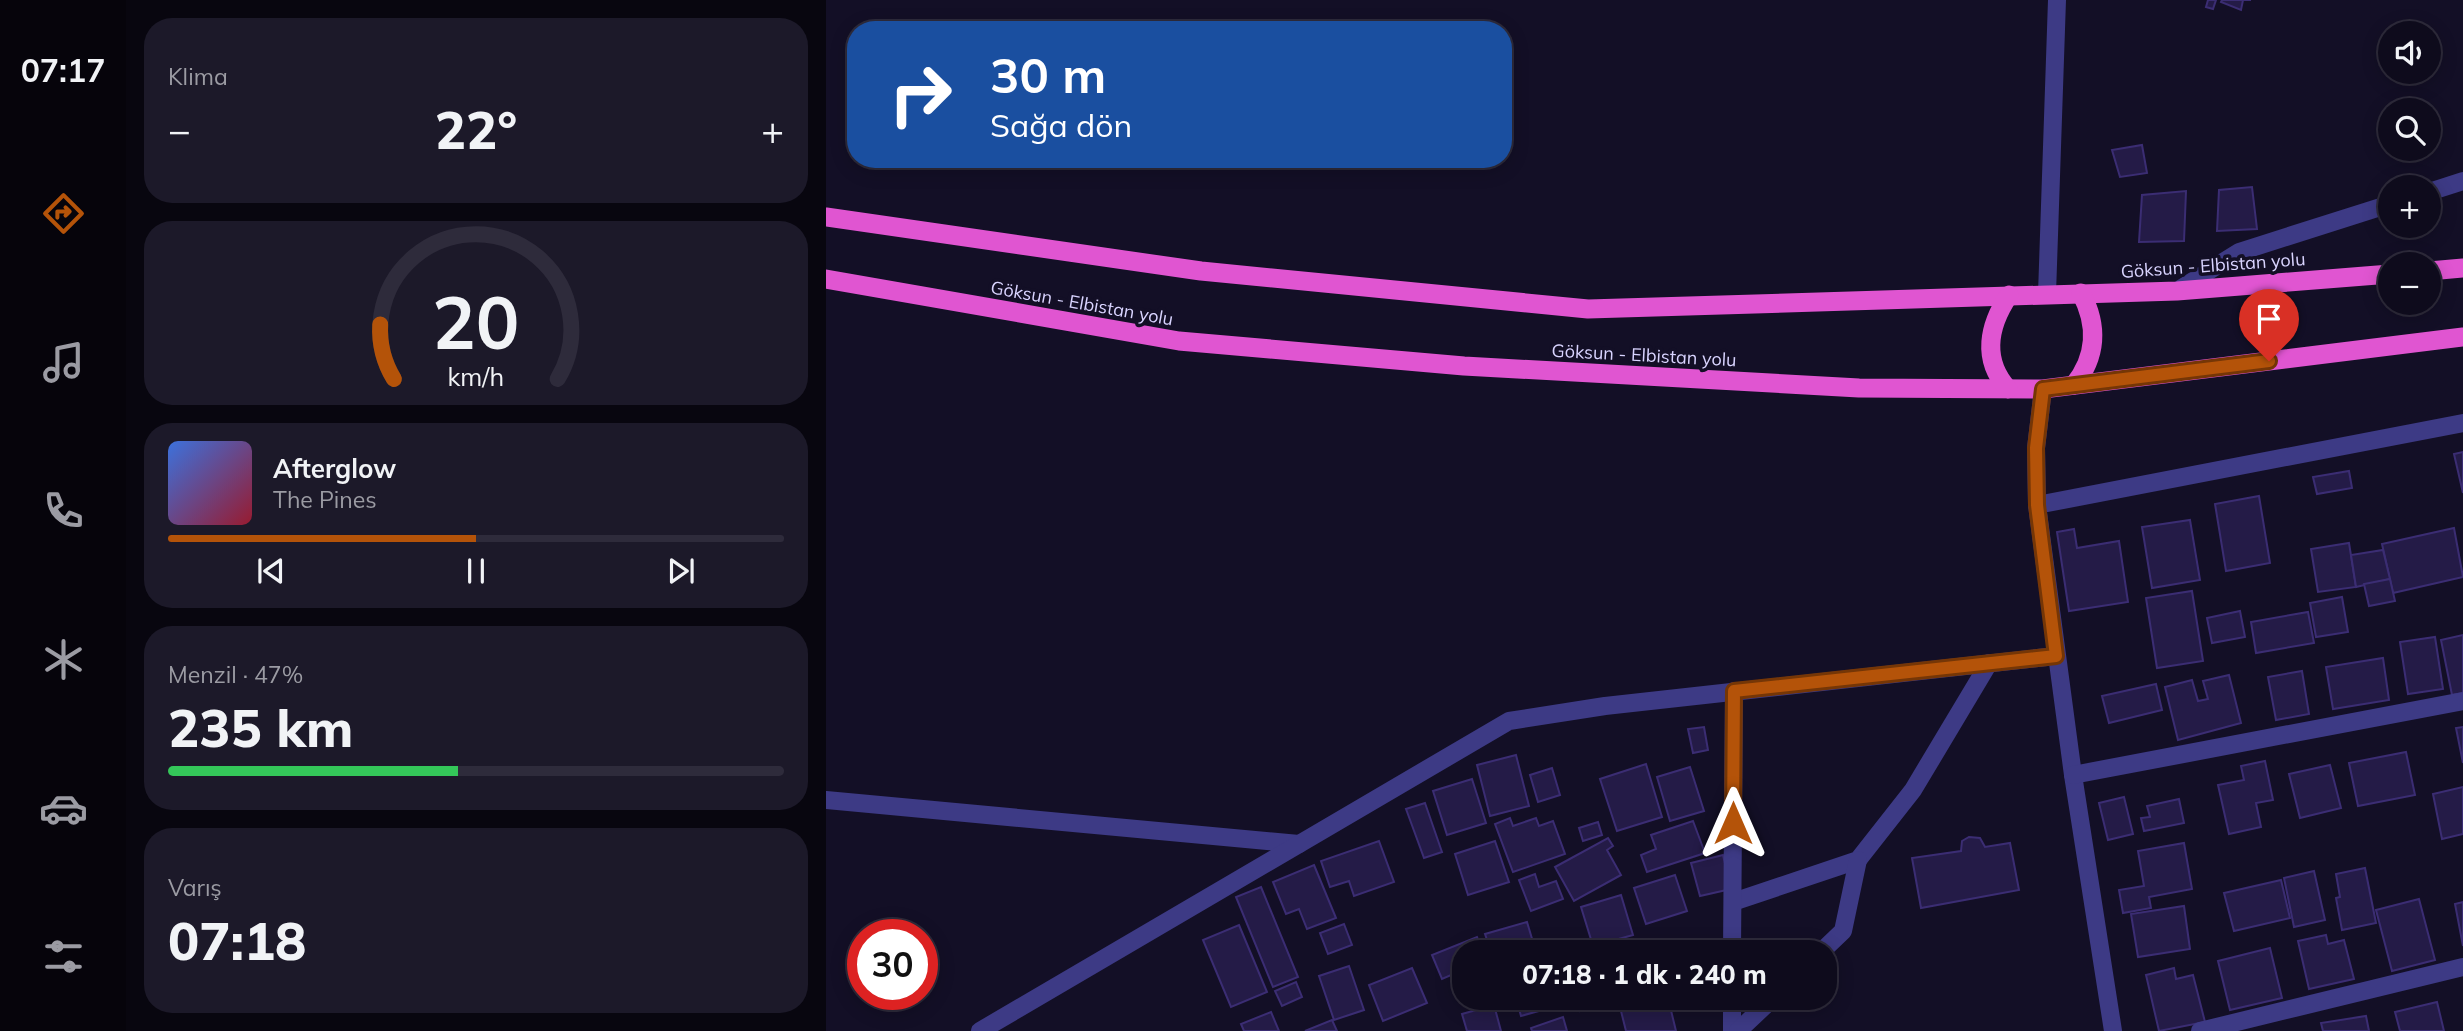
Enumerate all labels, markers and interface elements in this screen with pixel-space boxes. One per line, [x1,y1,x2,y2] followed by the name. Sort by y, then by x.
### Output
[2378,21,2441,315] map controls
[2378,21,2441,84] button: sound
[990,44,1106,105] text: 30 m
[875,49,966,140] icon: right
[21,50,105,90] text: 07:17
[168,62,228,91] text: Klima
[435,97,517,162] text: 22°
[2378,98,2441,161] button: search
[990,105,1132,145] text: Sağa dön
[168,106,191,154] text: −
[761,106,784,154] text: +
[2378,175,2441,238] button: +
[39,189,88,238] icon: directions
[2120,247,2306,283] street label: Göksun - Elbistan yolu
[2378,252,2441,315] button: −
[432,276,520,367] text: 20
[989,276,1175,330] street label: Göksun - Elbistan yolu
[2239,289,2299,361] pin
[2250,300,2288,338] icon: arrive
[39,338,88,387] icon: music
[1551,339,1737,371] street label: Göksun - Elbistan yolu
[448,361,504,392] text: km/h
[273,452,396,485] text: Afterglow
[273,485,377,514] text: The Pines
[39,486,88,535] icon: phone
[252,552,290,590] icon: previous
[457,552,495,590] icon: pause
[662,552,700,590] icon: next
[39,635,88,684] icon: climate
[168,660,303,689] text: Menzil · 47%
[168,695,353,760] text: 235 km
[39,784,88,833] icon: car
[1696,786,1770,860] position arrow
[168,873,222,902] text: Varış
[168,908,306,973] text: 07:18
[847,919,938,1010] speed limit sign: 30
[39,932,88,981] icon: filters
[1522,958,1767,991] text: 07:18 · 1 dk · 240 m

